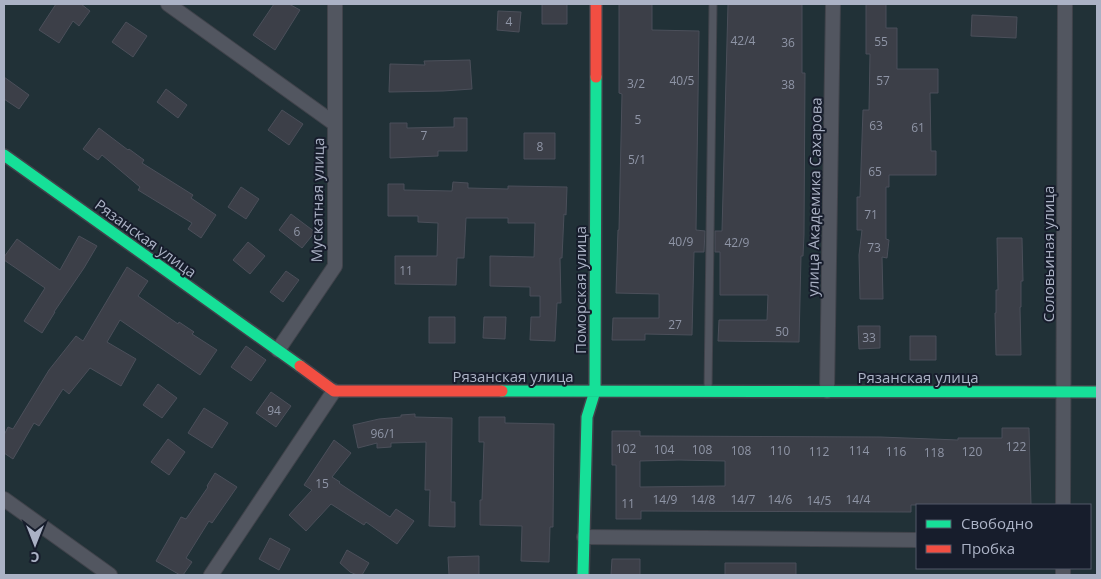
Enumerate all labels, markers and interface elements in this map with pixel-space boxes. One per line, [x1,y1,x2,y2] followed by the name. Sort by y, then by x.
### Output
[506,13,513,30] house number: 4
[731,32,756,49] house number: 42/4
[874,33,888,50] house number: 55
[781,34,795,51] house number: 36
[670,72,695,89] house number: 40/5
[876,72,890,89] house number: 57
[627,75,645,92] house number: 3/2
[781,76,795,93] house number: 38
[802,97,826,297] street label: улица Академика Сахарова
[635,111,642,128] house number: 5
[869,117,883,134] house number: 63
[911,119,925,136] house number: 61
[421,127,428,144] house number: 7
[306,137,328,263] street label: Мускатная улица
[537,138,544,155] house number: 8
[628,151,646,168] house number: 5/1
[868,163,882,180] house number: 65
[1038,186,1058,322] street label: Соловьиная улица
[91,194,201,282] street label: Рязанская улица
[864,206,878,223] house number: 71
[294,223,301,240] house number: 6
[570,226,590,354] street label: Поморская улица
[669,233,694,250] house number: 40/9
[725,234,750,251] house number: 42/9
[867,239,881,256] house number: 73
[399,262,413,279] house number: 11
[668,316,682,333] house number: 27
[775,323,789,340] house number: 50
[862,329,876,346] house number: 33
[452,366,574,386] street label: Рязанская улица
[857,367,979,387] street label: Рязанская улица
[267,402,281,419] house number: 94
[371,425,395,442] house number: 96/1
[1006,438,1026,455] house number: 122
[616,440,636,457] house number: 102
[654,441,674,458] house number: 104
[692,441,712,458] house number: 108
[731,442,751,459] house number: 108
[770,442,790,459] house number: 110
[849,442,869,459] house number: 114
[809,443,829,460] house number: 112
[886,443,906,460] house number: 116
[962,443,982,460] house number: 120
[924,444,944,461] house number: 118
[315,475,329,492] house number: 15
[653,491,678,508] house number: 14/9
[691,491,716,508] house number: 14/8
[731,491,756,508] house number: 14/7
[768,491,793,508] house number: 14/6
[846,491,871,508] house number: 14/4
[807,492,832,509] house number: 14/5
[621,495,635,512] house number: 11
[916,504,1091,569] legend
[961,513,1033,533] text: Свободно
[10,519,60,569] north arrow
[961,538,1015,558] text: Пробка
[30,548,39,567] text: С

